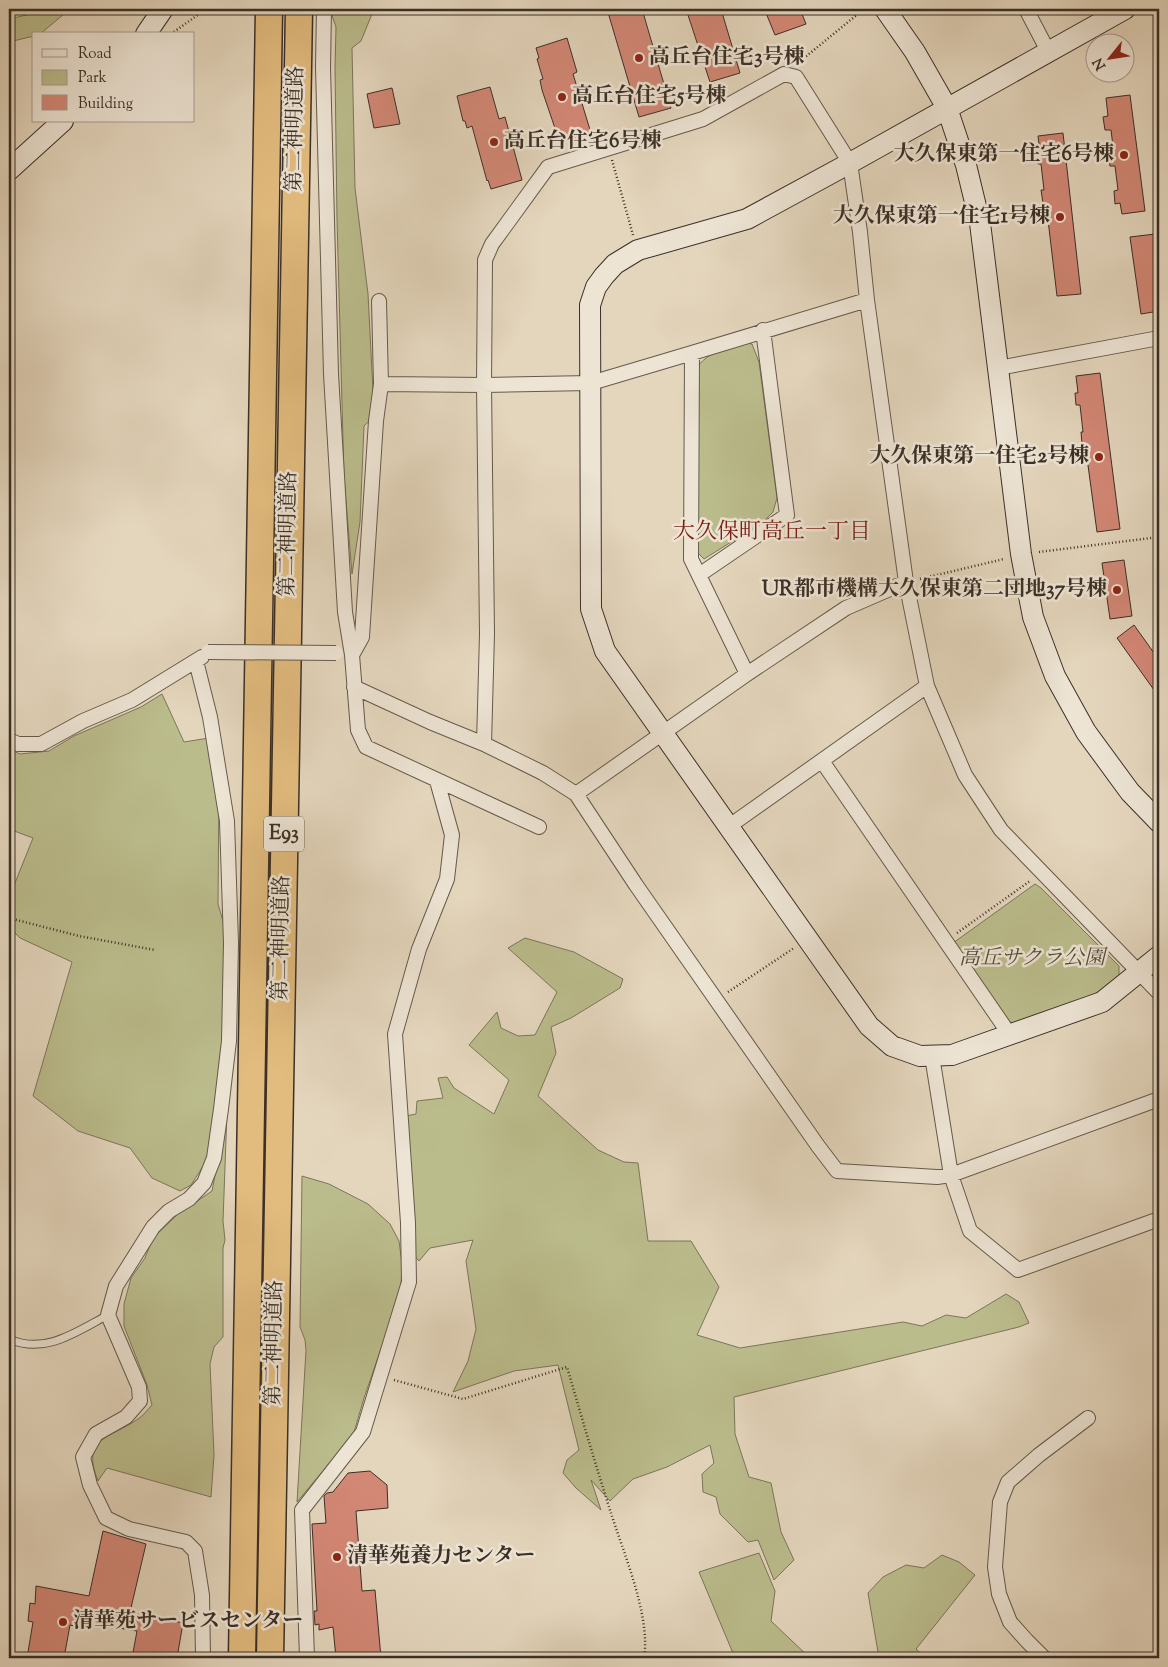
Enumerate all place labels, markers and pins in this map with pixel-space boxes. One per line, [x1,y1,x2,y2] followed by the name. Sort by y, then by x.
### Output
[649,43,804,73] place label: 高丘台住宅3号棟
[633,52,645,64] marker: 高丘台住宅3号棟
[572,82,726,112] place label: 高丘台住宅5号棟
[556,91,568,103] marker: 高丘台住宅5号棟
[504,127,661,157] place label: 高丘台住宅6号棟
[488,136,500,148] marker: 高丘台住宅6号棟
[894,140,1114,170] place label: 大久保東第一住宅6号棟
[1118,149,1130,161] marker: 大久保東第一住宅6号棟
[833,202,1050,232] place label: 大久保東第一住宅1号棟
[1054,211,1066,223] marker: 大久保東第一住宅1号棟
[869,442,1089,472] place label: 大久保東第一住宅2号棟
[1093,451,1105,463] marker: 大久保東第一住宅2号棟
[762,575,1107,605] place label: UR都市機構大久保東第二団地37号棟
[1111,584,1123,596] marker: UR都市機構大久保東第二団地37号棟
[347,1542,535,1572] place label: 清華苑養力センター
[331,1551,343,1563] marker: 清華苑養力センター
[73,1607,303,1637] place label: 清華苑サービスセンター
[57,1616,69,1628] marker: 清華苑サービスセンター

